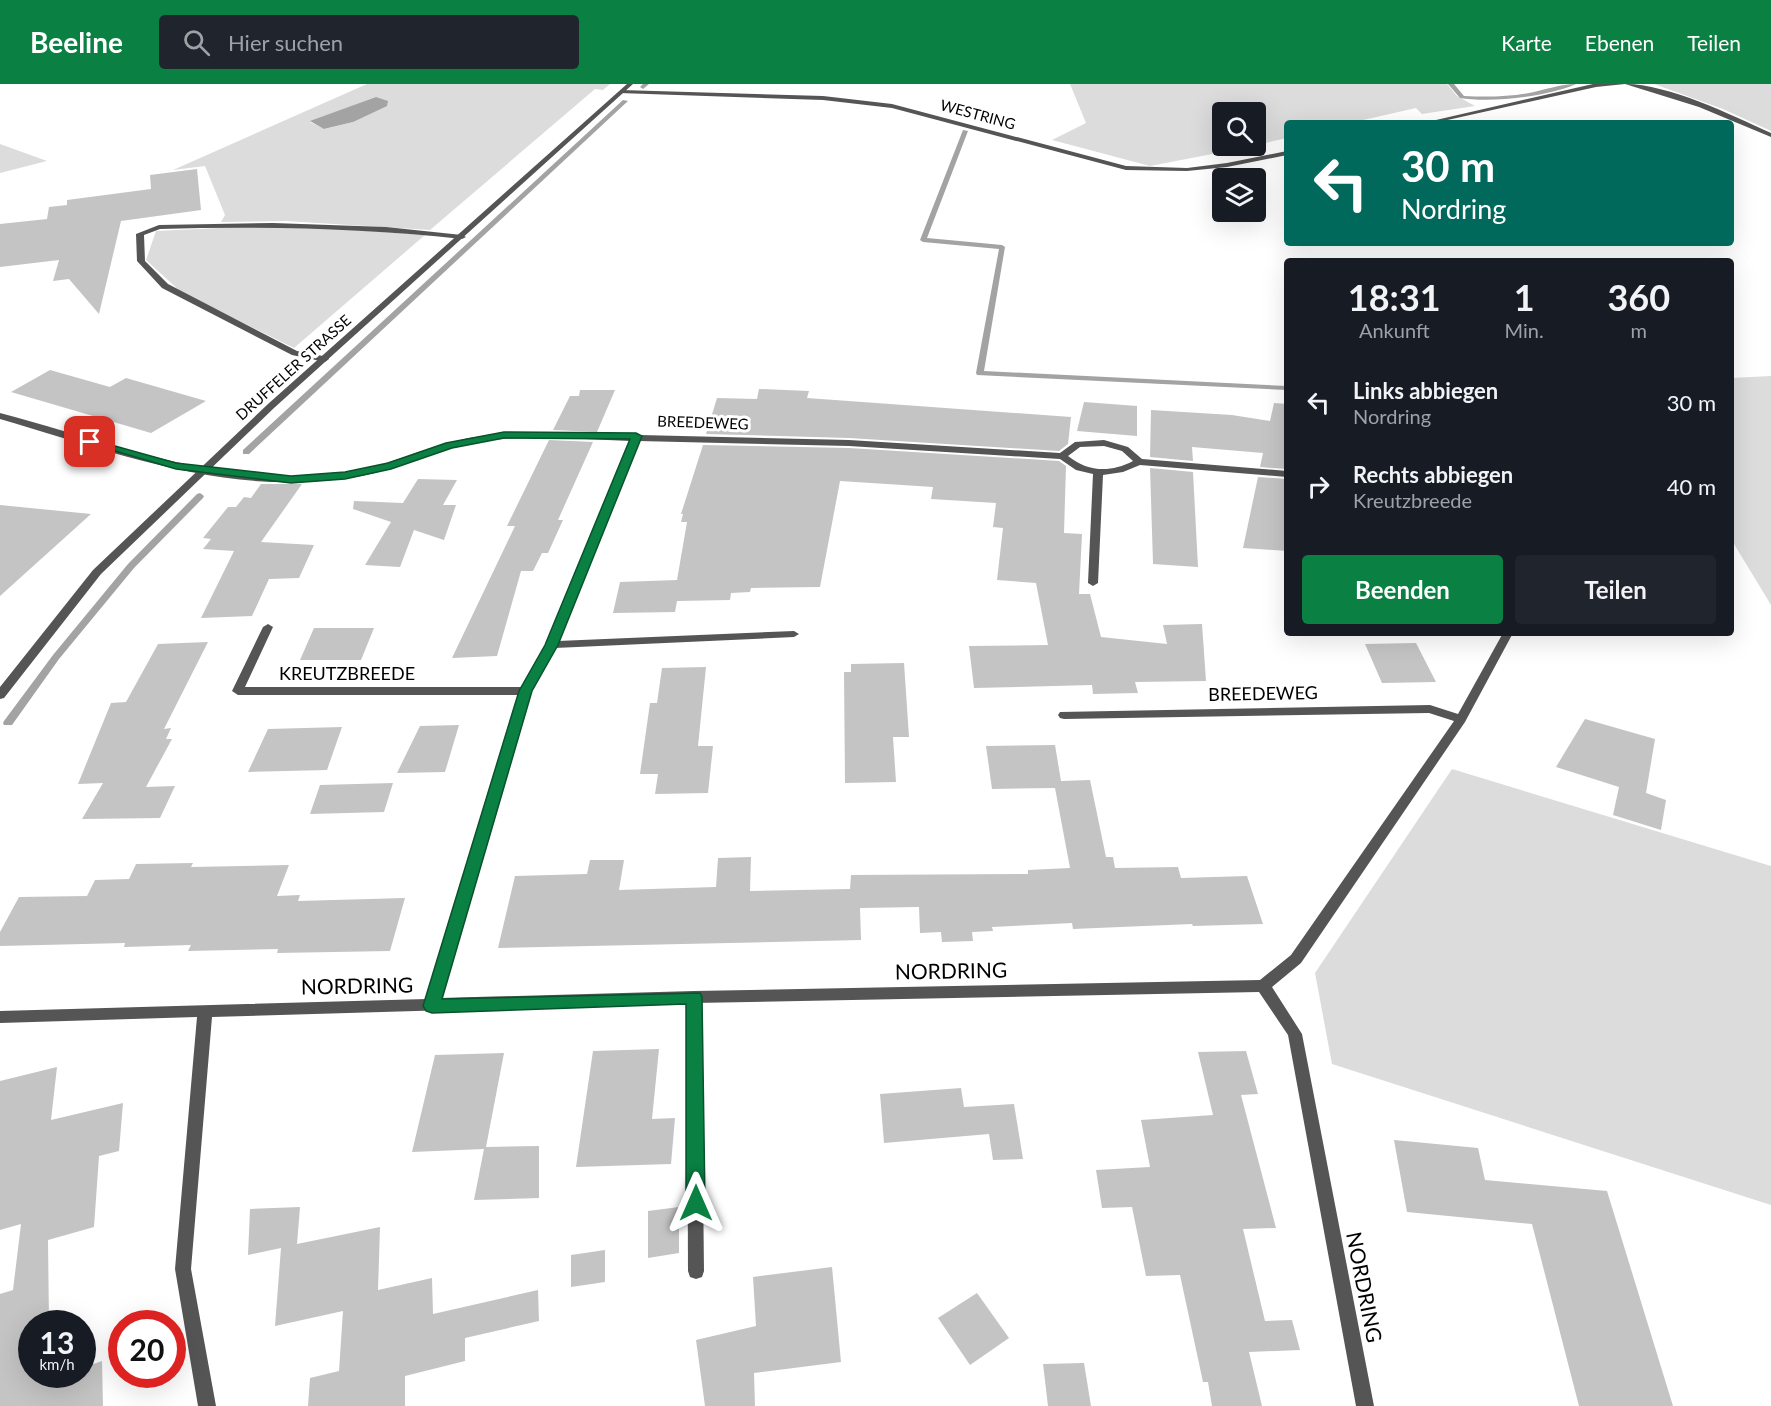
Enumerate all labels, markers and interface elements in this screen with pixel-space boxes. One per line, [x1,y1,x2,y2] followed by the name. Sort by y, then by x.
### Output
[159,15,579,69] search box
[30,25,123,59] text: Beeline
[180,26,213,59] icon: search
[228,29,343,56] text: Hier suchen
[1501,30,1552,55] text: Karte
[1585,30,1654,55] text: Ebenen
[1687,30,1741,55] text: Teilen
[938,95,1018,133] street label: WESTRING
[1212,102,1266,222] map controls
[1212,102,1266,156] button: search
[1401,141,1495,191] text: 30 m
[1302,144,1380,222] icon: left
[1212,168,1266,222] button: layers
[1401,192,1506,225] text: Nordring
[1348,275,1441,319] text: 18:31
[1514,275,1535,319] text: 1
[1607,275,1670,319] text: 360
[232,311,354,423] street label: DRUFFELER STRASSE
[1359,318,1430,342] text: Ankunft
[1505,318,1544,342] text: Min.
[1631,318,1647,342] text: m
[1353,377,1498,404] text: Links abbiegen
[1302,386,1335,419] icon: left
[1667,389,1716,416] text: 30 m
[1353,404,1431,428] text: Nordring
[657,411,749,433] street label: BREEDEWEG
[64,416,115,467] pin
[73,425,106,458] icon: arrive
[1353,461,1513,488] text: Rechts abbiegen
[1302,470,1335,503] icon: right
[1667,473,1716,500] text: 40 m
[1353,488,1472,512] text: Kreutzbreede
[1302,555,1503,624] button: Beenden
[1515,555,1716,624] button: Teilen
[279,662,415,684] street label: KREUTZBREEDE
[1208,681,1318,705] street label: BREEDEWEG
[895,957,1007,983] street label: NORDRING
[301,972,413,998] street label: NORDRING
[664,1171,728,1235] position arrow
[1342,1229,1388,1345] street label: NORDRING
[108,1310,186,1388] speed limit sign: 20
[40,1324,74,1360] text: 13
[39,1355,75,1373] text: km/h

